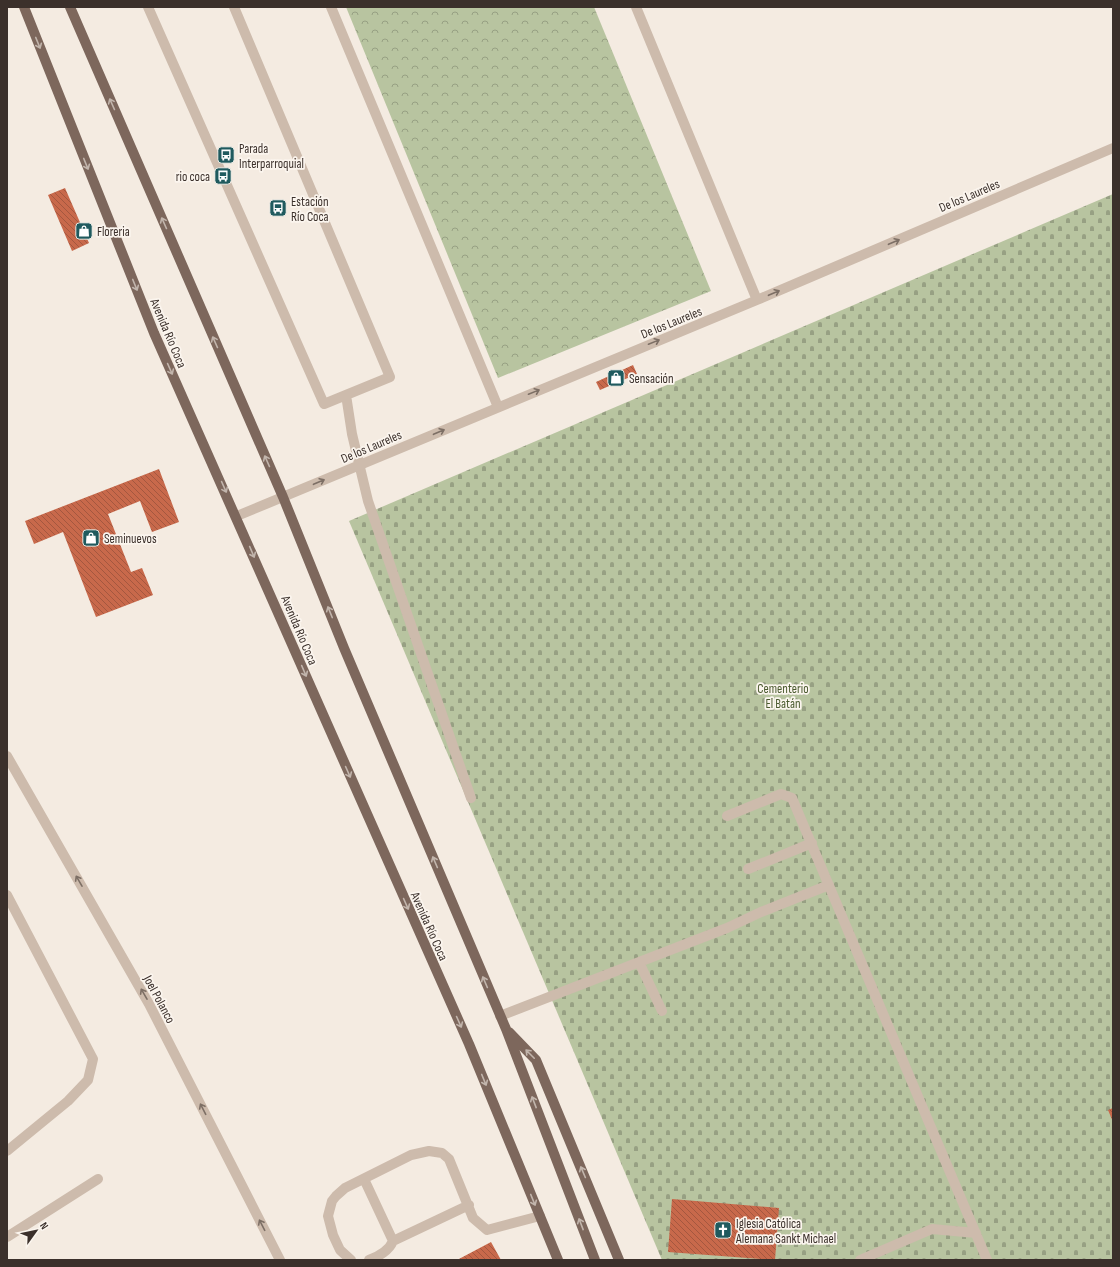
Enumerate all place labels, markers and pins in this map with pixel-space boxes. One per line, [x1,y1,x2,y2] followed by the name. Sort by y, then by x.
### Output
[239,141,304,172] place label: Parada Interparroquial
[216,145,236,165] bus stop icon: Parada Interparroquial
[213,166,233,186] bus stop icon: rio coca
[176,169,210,185] place label: rio coca
[291,194,329,225] place label: Estación Río Coca
[268,198,288,218] bus stop icon: Estación Río Coca
[74,221,94,241] shop icon: Floreria
[97,224,130,240] place label: Floreria
[606,368,626,388] shop icon: Sensación
[629,371,674,387] place label: Sensación
[81,528,101,548] shop icon: Seminuevos
[104,531,157,547] place label: Seminuevos
[735,1216,836,1247] place label: Iglesia Católica Alemana Sankt Michael
[713,1220,733,1240] church icon: Iglesia Católica Alemana Sankt Michael

